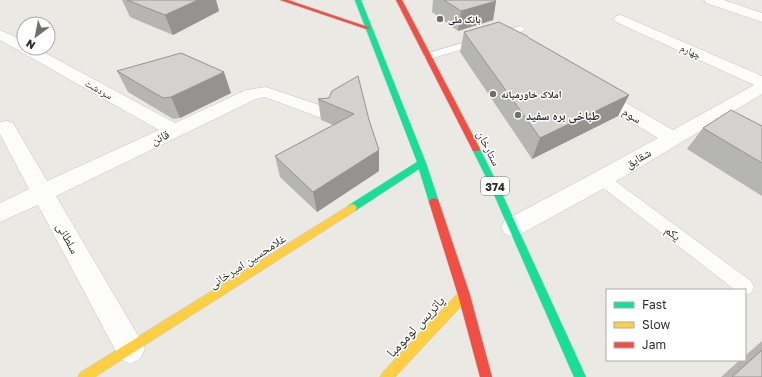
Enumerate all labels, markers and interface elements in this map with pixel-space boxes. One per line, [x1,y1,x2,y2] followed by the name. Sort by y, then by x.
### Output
[448,13,481,26] place label: بانک ملی
[435,14,445,24] marker: بانک ملی
[16,16,56,56] north arrow
[23,37,37,53] text: N
[678,41,704,63] street label: چهارم
[83,77,115,102] street label: سردشت
[501,88,562,101] place label: املاک خاورمیانه
[488,89,498,99] marker: املاک خاورمیانه
[619,104,644,127] street label: سوم
[526,108,600,124] place label: طباخی بره سفید
[513,110,523,120] marker: طباخی بره سفید
[148,126,172,148] street label: قائن
[474,128,504,168] street label: ستارخان
[622,145,654,172] street label: شقایق
[481,177,509,195] road number: 374
[53,220,83,256] street label: سلطانی
[662,222,684,245] street label: یکم
[206,231,288,292] street label: غلامحسین امیرخانی
[606,289,746,361] legend
[382,292,449,361] street label: پاتریس لومومبا
[642,297,667,312] text: Fast
[642,317,670,332] text: Slow
[642,337,666,352] text: Jam

